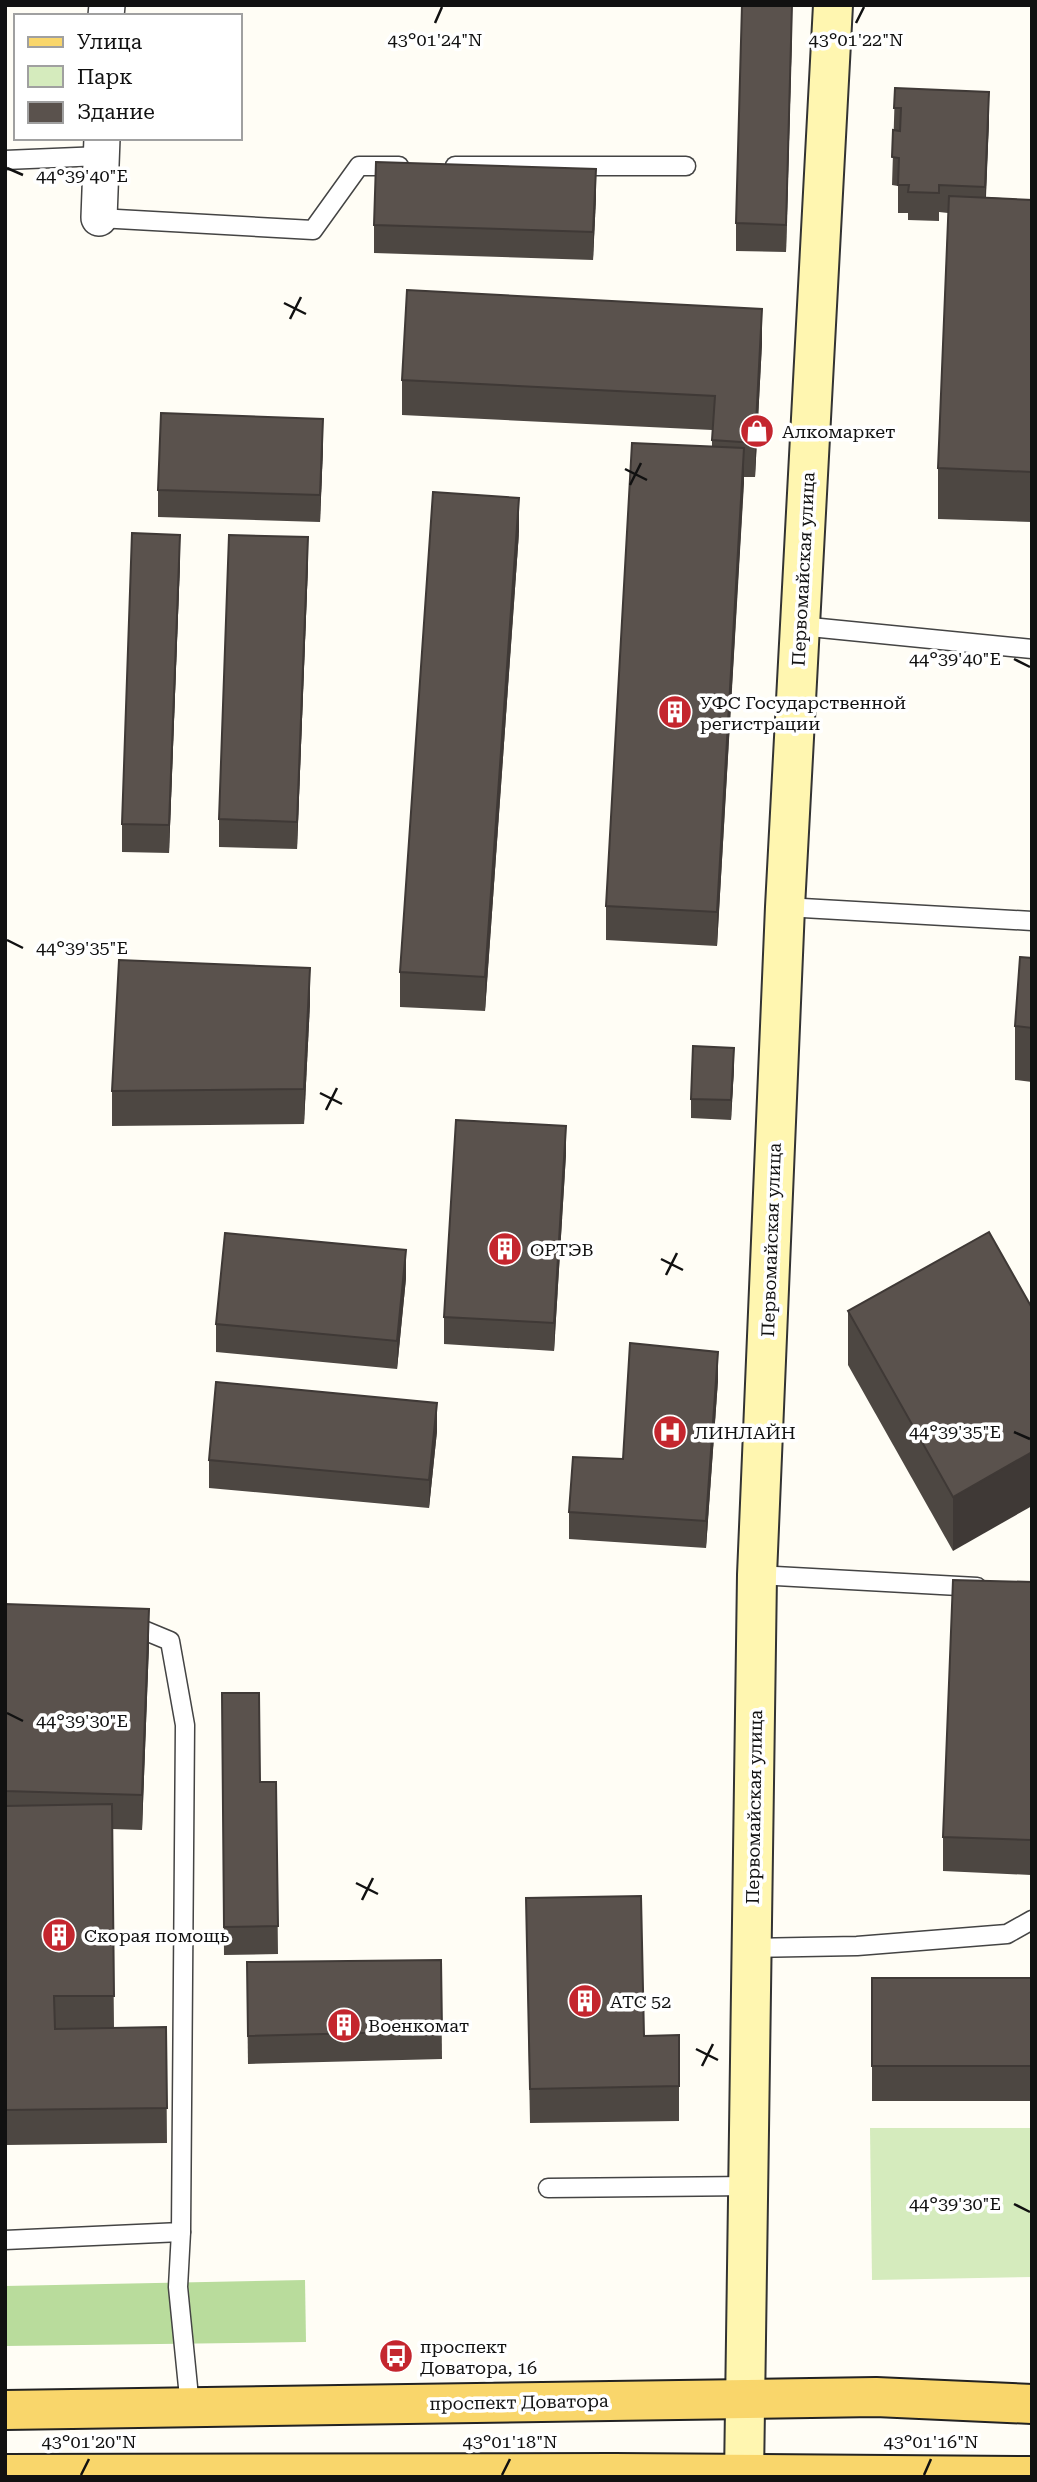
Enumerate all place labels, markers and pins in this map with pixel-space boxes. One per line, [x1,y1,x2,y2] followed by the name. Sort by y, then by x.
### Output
[738,412,776,450] shop icon: Алкомаркет
[782,421,895,442] place label: Алкомаркет
[700,692,906,734] place label: УФС Государственной регистрации
[656,693,694,731] building icon: УФС Государственной регистрации
[486,1230,524,1268] building icon: ОРТЭВ
[530,1239,594,1260] place label: ОРТЭВ
[651,1413,689,1451] hospital icon: ЛИНЛАЙН
[694,1422,796,1443] place label: ЛИНЛАЙН
[40,1916,78,1954] building icon: Скорая помощь
[84,1925,230,1946] place label: Скорая помощь
[566,1982,604,2020] building icon: АТС 52
[610,1991,671,2012] place label: АТС 52
[325,2006,363,2044] building icon: Военкомат
[368,2015,469,2036] place label: Военкомат
[420,2336,537,2378] place label: проспект Доватора, 16
[377,2337,415,2375] bus stop icon: проспект Доватора, 16

